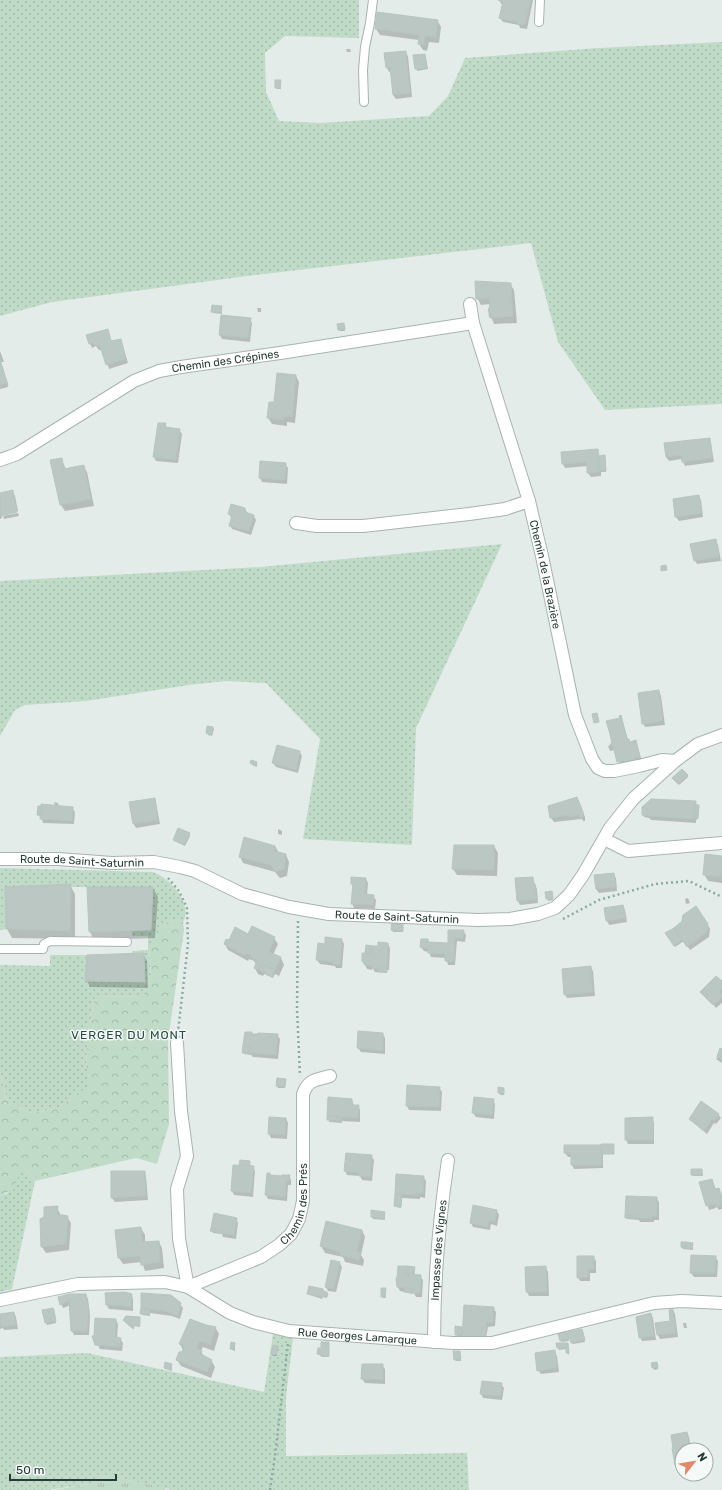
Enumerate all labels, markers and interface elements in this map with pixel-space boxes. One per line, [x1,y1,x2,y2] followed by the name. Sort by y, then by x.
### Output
[171,347,280,376] street label: Chemin des Crépines
[527,519,563,630] street label: Chemin de la Brazière
[20,853,144,870] street label: Route de Saint-Saturnin
[335,908,459,926] street label: Route de Saint-Saturnin
[71,1028,187,1042] district label: VERGER DU MONT
[278,1163,310,1248] street label: Chemin des Prés
[429,1199,450,1301] street label: Impasse des Vignes
[297,1326,417,1347] street label: Rue Georges Lamarque
[674,1442,714,1482] north arrow
[695,1450,710,1464] text: N
[10,1456,116,1482] scale bar
[16,1463,44,1477] text: 50 m

